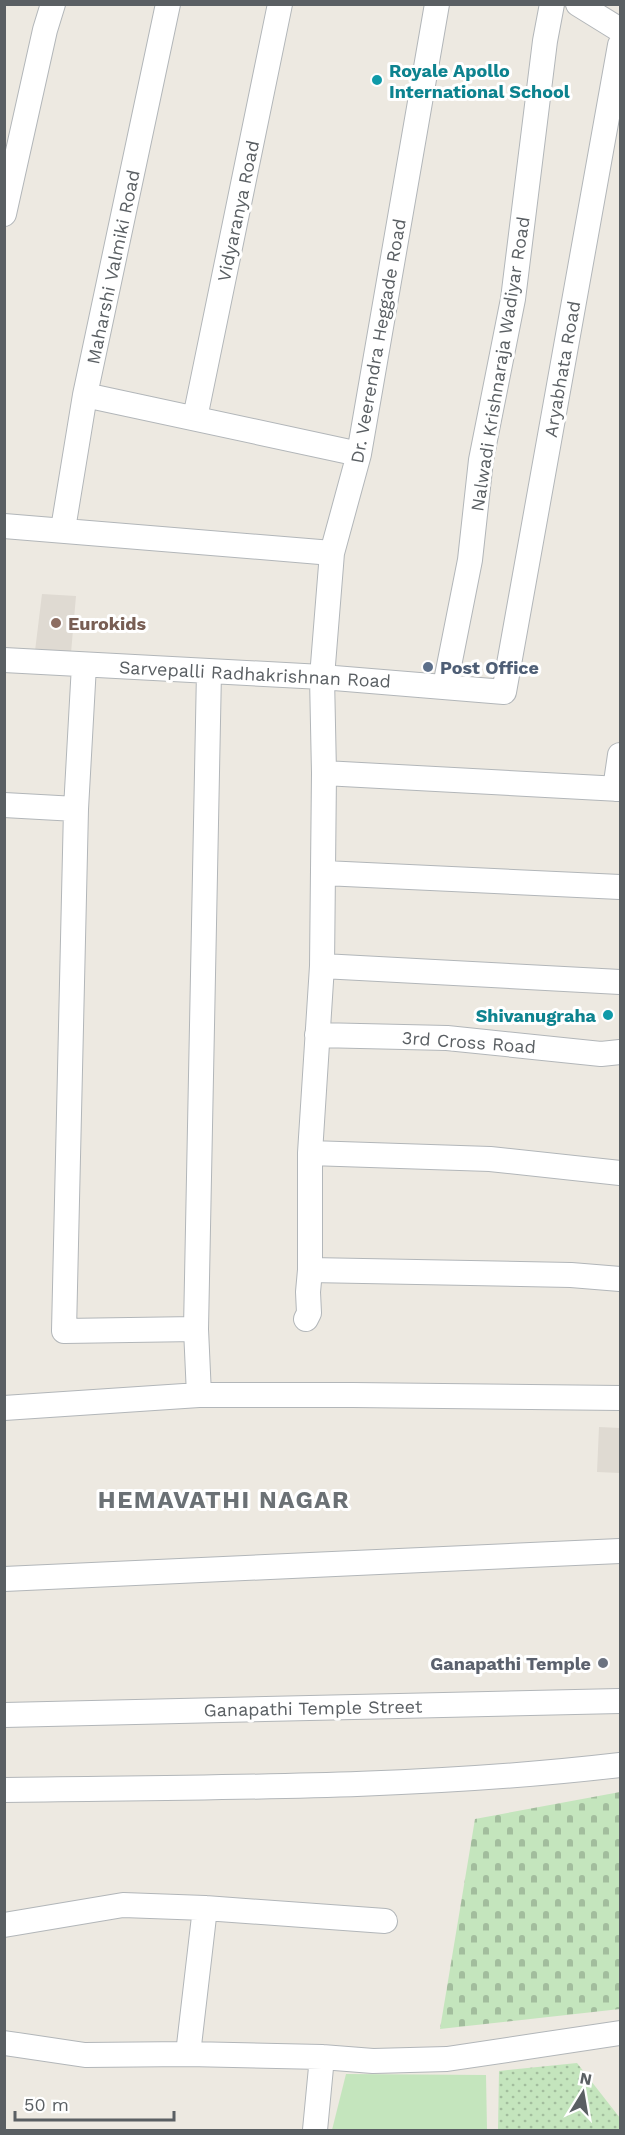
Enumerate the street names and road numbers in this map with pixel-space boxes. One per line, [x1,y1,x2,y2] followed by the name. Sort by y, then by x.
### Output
[213,138,263,284] street label: Vidyaranya Road
[82,168,144,366] street label: Maharshi Valmiki Road
[466,215,534,513] street label: Nalwadi Krishnaraja Wadiyar Road
[346,217,410,465] street label: Dr. Veerendra Heggade Road
[540,299,584,439] street label: Aryabhata Road
[118,656,392,692] street label: Sarvepalli Radhakrishnan Road
[401,1027,537,1057] street label: 3rd Cross Road
[203,1696,423,1720] street label: Ganapathi Temple Street

